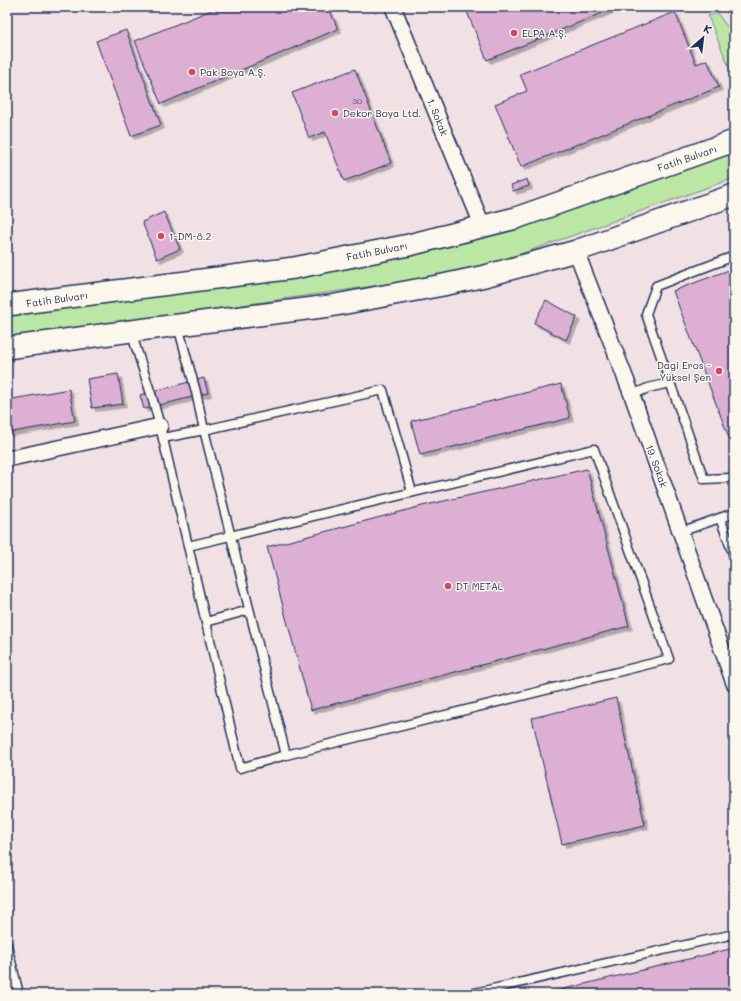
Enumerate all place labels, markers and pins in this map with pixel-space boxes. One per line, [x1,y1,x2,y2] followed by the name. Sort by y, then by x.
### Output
[522,26,567,40] place label: ELPA A.Ş.
[509,28,519,38] marker: ELPA A.Ş.
[200,65,266,79] place label: Pak Boya A.Ş.
[187,67,197,77] marker: Pak Boya A.Ş.
[343,106,421,120] place label: Dekor Boya Ltd.
[330,108,340,118] marker: Dekor Boya Ltd.
[169,229,211,243] place label: 1-DM-8.2
[156,231,166,241] marker: 1-DM-8.2
[657,358,711,384] place label: Dagi Eros - Yüksel Şen
[714,366,724,376] marker: Dagi Eros - Yüksel Şen
[456,579,504,593] place label: DT METAL
[443,581,453,591] marker: DT METAL

